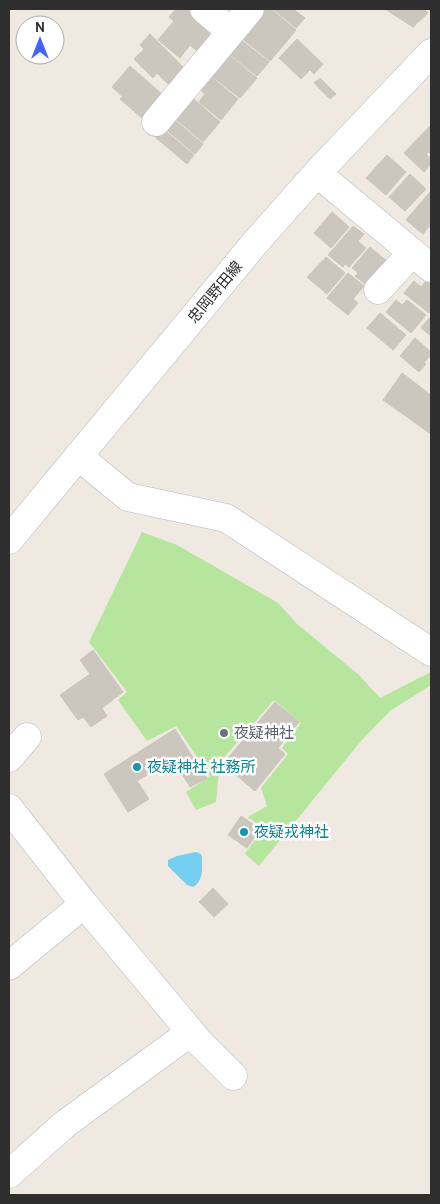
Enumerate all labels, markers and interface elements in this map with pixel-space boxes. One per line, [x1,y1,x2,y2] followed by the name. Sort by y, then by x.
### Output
[15,15,65,65] north arrow
[35,18,45,36] text: N
[184,257,246,327] street label: 忠岡野田線
[234,724,294,742] place label: 夜疑神社
[218,727,230,739] marker: 夜疑神社
[147,758,255,776] place label: 夜疑神社 社務所
[131,761,143,773] marker: 夜疑神社 社務所
[254,823,329,841] place label: 夜疑戎神社
[238,826,250,838] marker: 夜疑戎神社

